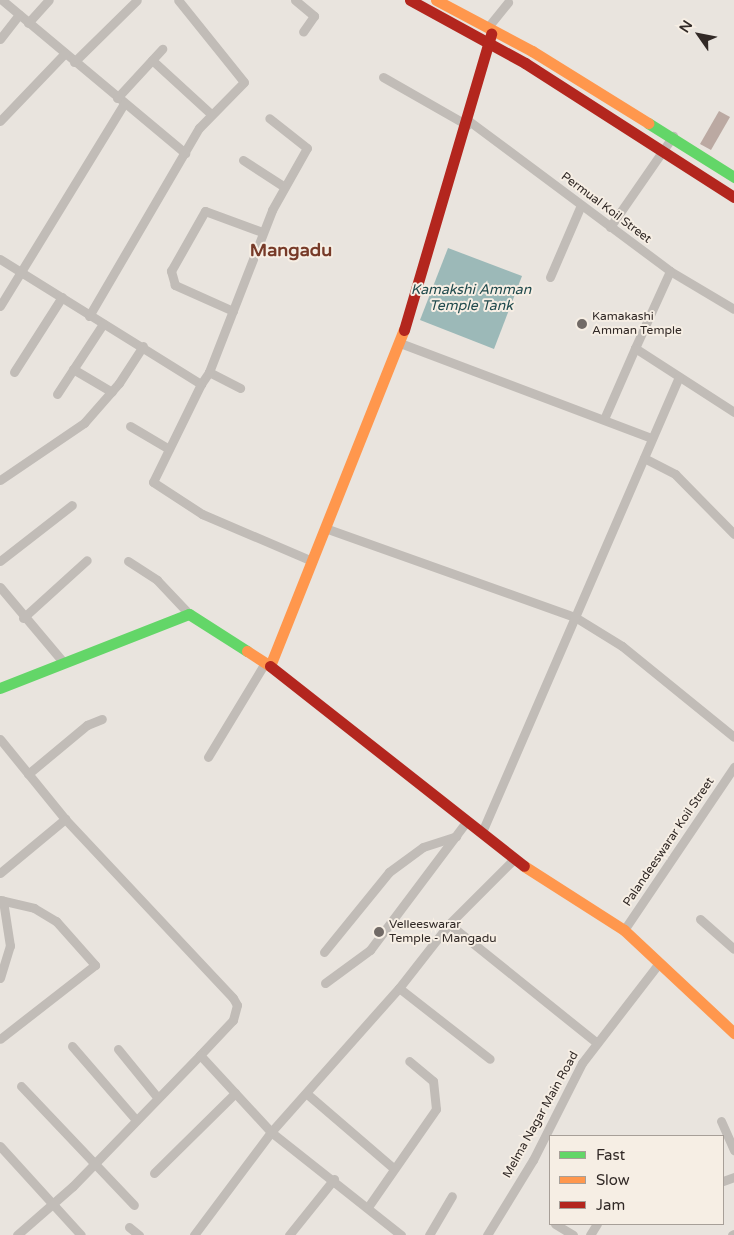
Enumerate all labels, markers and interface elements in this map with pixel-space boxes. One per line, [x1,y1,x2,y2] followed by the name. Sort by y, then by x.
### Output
[674,10,724,60] north arrow
[676,17,696,36] text: N
[558,169,654,247] street label: Permual Koil Street
[250,239,332,261] district label: Mangadu
[411,282,531,314] water label: Kamakshi Amman Temple Tank
[592,310,682,338] place label: Kamakashi Amman Temple
[576,318,588,330] marker: Kamakashi Amman Temple
[620,775,718,909] street label: Palandeeswarar Koil Street
[389,918,497,946] place label: Velleeswarar Temple - Mangadu
[373,926,385,938] marker: Velleeswarar Temple - Mangadu
[500,1049,582,1181] street label: Melma Nagar Main Road
[549,1135,724,1225] legend
[596,1146,625,1164] text: Fast
[596,1171,630,1189] text: Slow
[596,1196,625,1214] text: Jam

